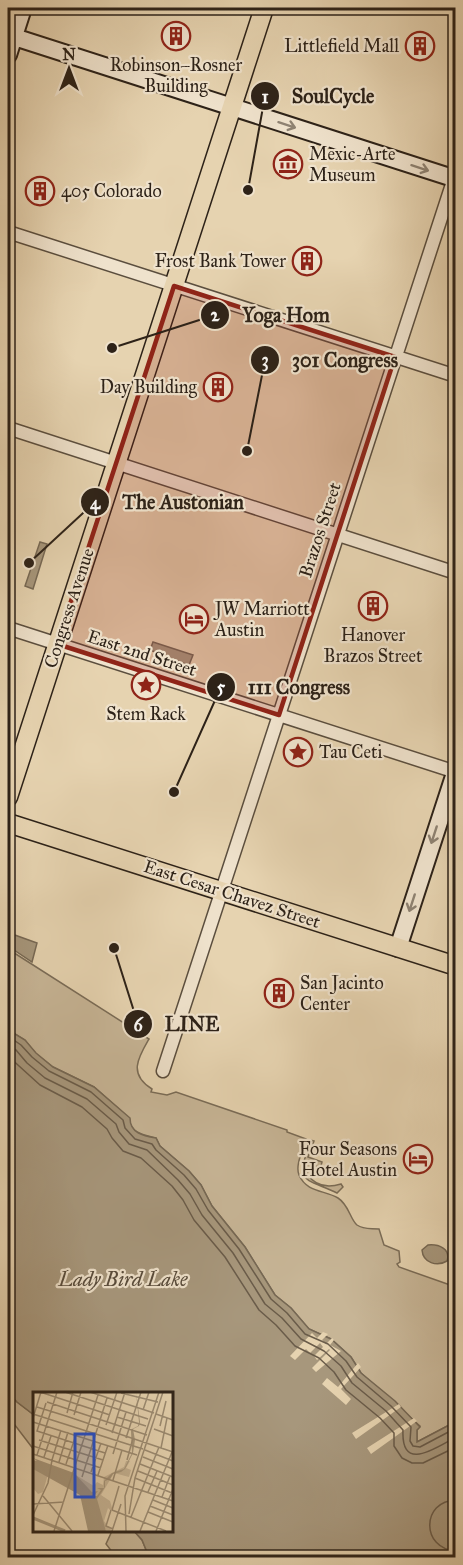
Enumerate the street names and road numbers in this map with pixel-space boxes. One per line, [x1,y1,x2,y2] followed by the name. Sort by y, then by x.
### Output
[294,479,346,580] street label: Brazos Street
[39,545,100,671] street label: Congress Avenue
[85,625,200,681] street label: East 2nd Street
[141,855,324,933] street label: East Cesar Chavez Street

